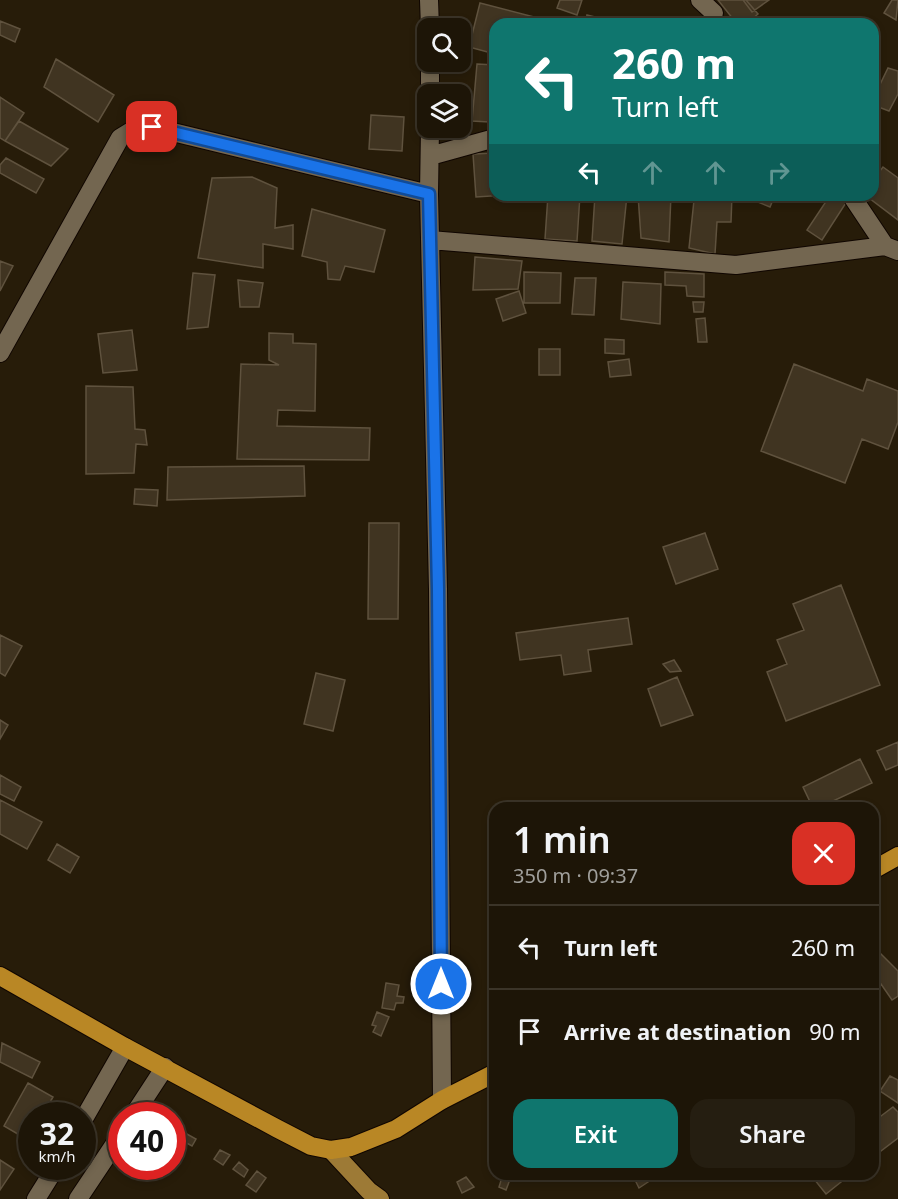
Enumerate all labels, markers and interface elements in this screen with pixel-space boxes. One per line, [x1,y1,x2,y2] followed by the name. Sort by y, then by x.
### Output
[417,18,471,138] map controls
[417,18,471,72] button: search
[612,34,736,91] text: 260 m
[513,42,591,120] icon: left
[417,84,471,138] button: layers
[612,88,718,125] text: Turn left
[126,101,177,152] pin
[135,110,168,143] icon: arrive
[573,156,606,189] icon: left
[636,156,669,189] icon: ahead
[699,156,732,189] icon: ahead
[762,156,795,189] icon: right
[513,815,611,864] text: 1 min
[792,822,855,885] button: close
[513,862,638,889] text: 350 m · 09:37
[513,931,546,964] icon: left
[564,932,658,962] text: Turn left
[791,932,855,962] text: 260 m
[409,952,473,1016] position arrow
[513,1015,546,1048] icon: arrive
[564,1016,791,1046] text: Arrive at destination
[809,1016,861,1046] text: 90 m
[513,1099,678,1168] button: Exit
[690,1099,855,1168] button: Share
[108,1102,186,1180] speed limit sign: 40
[40,1113,74,1154] text: 32
[39,1146,75,1166] text: km/h

